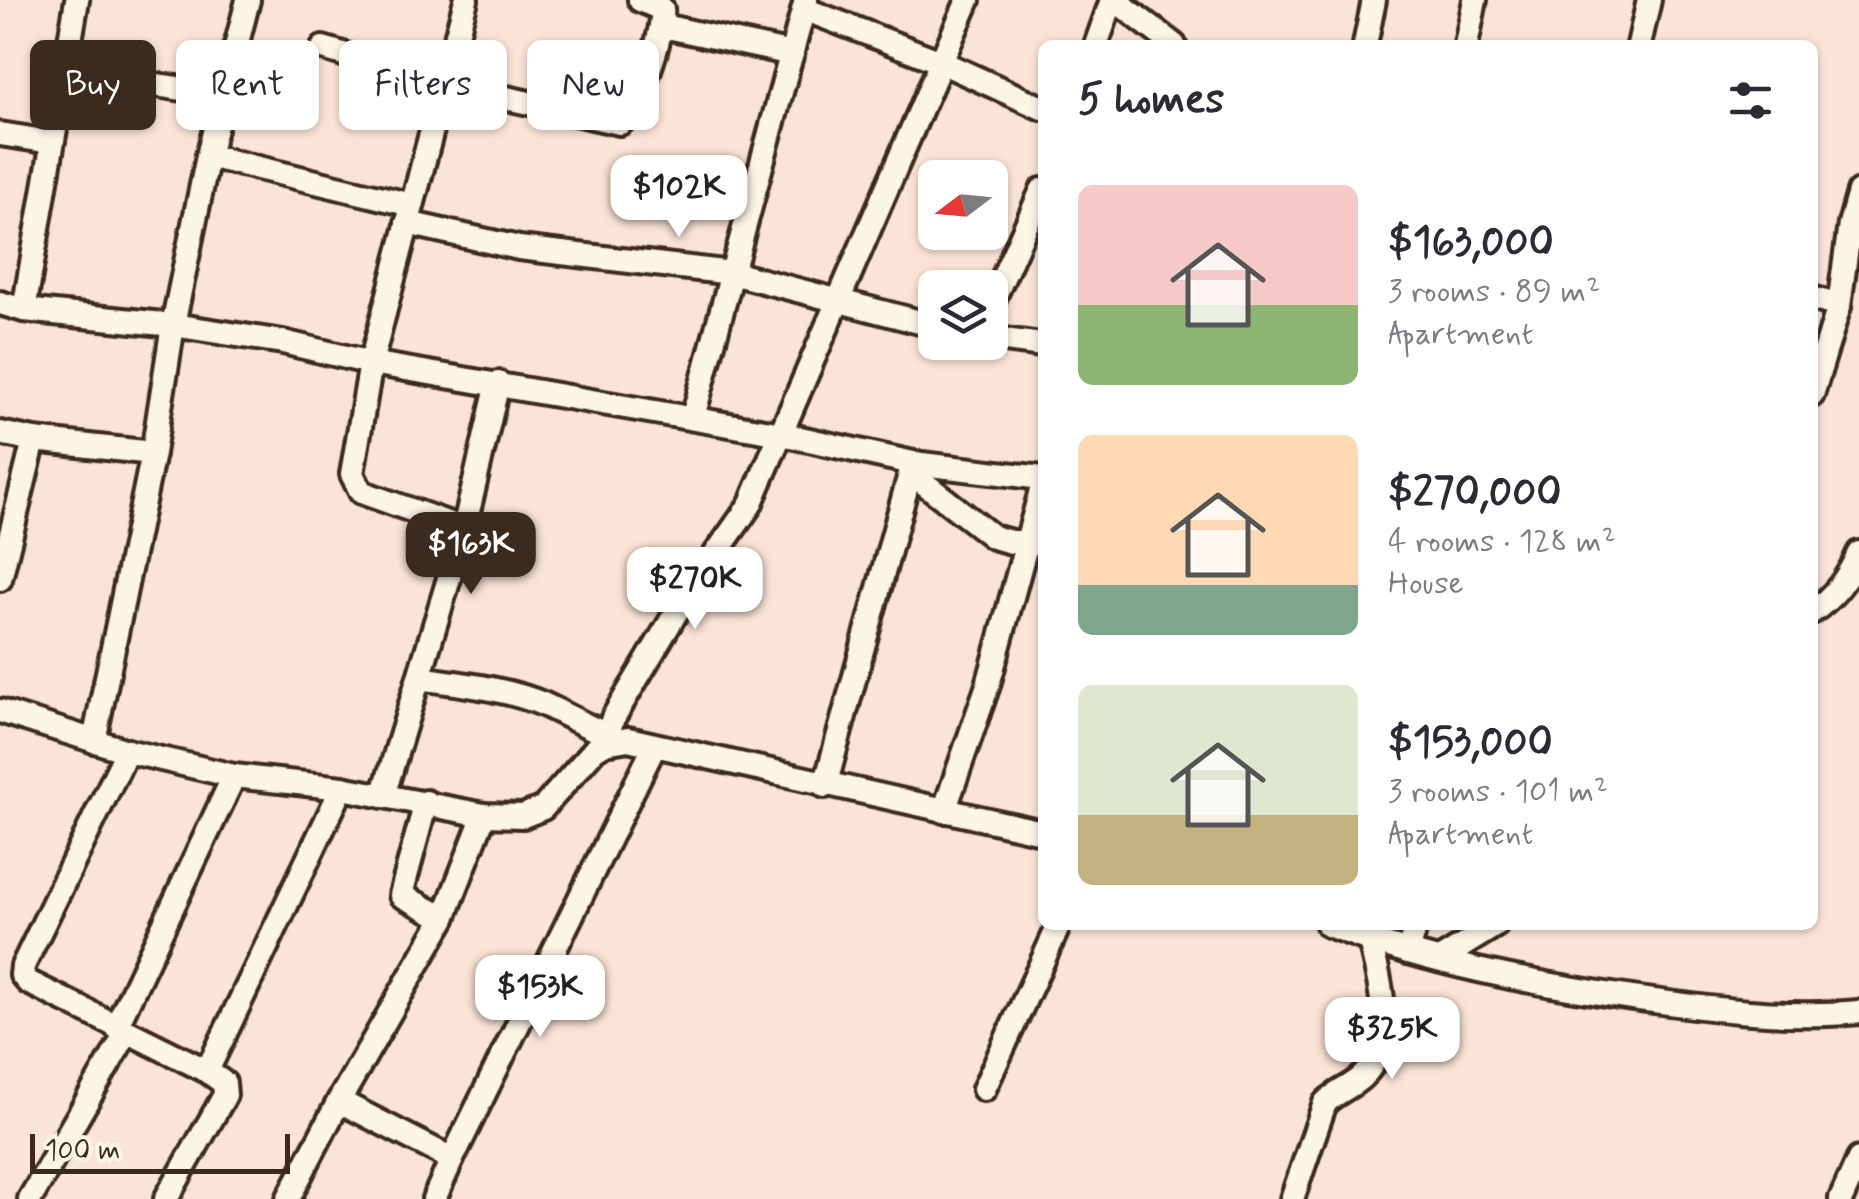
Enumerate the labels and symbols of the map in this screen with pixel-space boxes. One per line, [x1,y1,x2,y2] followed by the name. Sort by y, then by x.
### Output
[609,155,749,240] pin: $102K
[918,160,1008,250] north arrow
[401,512,541,597] pin: $163K
[625,547,765,632] pin: $270K
[470,955,610,1040] pin: $153K
[1322,997,1462,1082] pin: $325K
[30,1129,290,1174] scale bar

